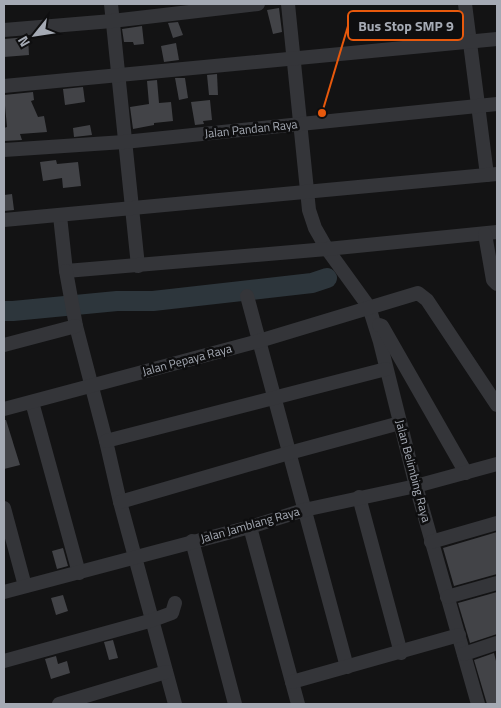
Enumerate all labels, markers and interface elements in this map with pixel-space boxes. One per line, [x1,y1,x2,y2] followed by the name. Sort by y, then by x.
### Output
[10,10,60,60] north arrow
[348,11,463,40] callout: Bus Stop SMP 9
[358,15,454,36] text: Bus Stop SMP 9
[12,32,35,51] text: N
[204,114,298,143] street label: Jalan Pandan Raya
[140,338,234,381] street label: Jalan Pepaya Raya
[391,417,436,524] street label: Jalan Belimbing Raya
[198,501,302,548] street label: Jalan Jamblang Raya

